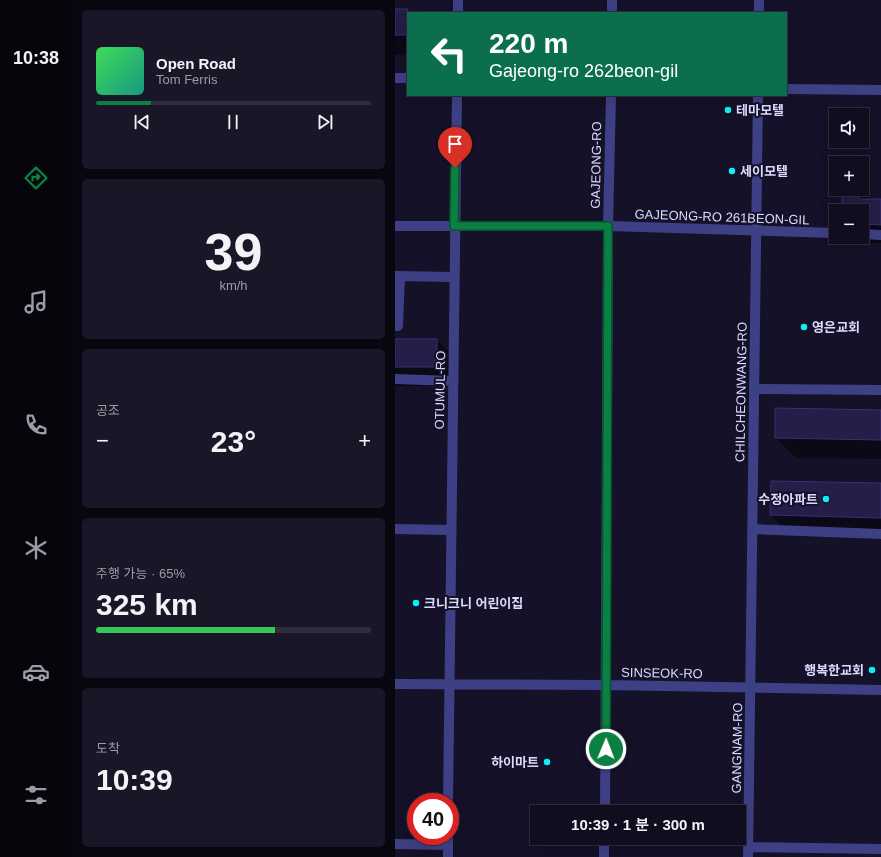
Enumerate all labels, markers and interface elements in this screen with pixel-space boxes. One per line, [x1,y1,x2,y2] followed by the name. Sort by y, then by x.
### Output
[423,28,475,80] icon: left
[489,28,568,59] text: 220 m
[13,48,59,68] text: 10:38
[156,55,236,72] text: Open Road
[489,61,678,81] text: Gajeong-ro 262beon-gil
[156,72,217,87] text: Tom Ferris
[736,103,784,118] place label: 테마모텔
[723,105,733,115] marker: 테마모텔
[829,108,869,244] map controls
[829,108,869,148] button: sound
[131,111,153,133] icon: previous
[222,111,244,133] icon: pause
[314,111,336,133] icon: next
[588,121,604,209] street label: GAJEONG-RO
[438,127,472,168] pin
[444,133,466,155] icon: arrive
[829,156,869,196] button: +
[22,164,50,192] icon: directions
[740,164,788,179] place label: 세이모텔
[727,166,737,176] marker: 세이모텔
[829,204,869,244] button: −
[634,206,810,228] street label: GAJEONG-RO 261BEON-GIL
[205,223,262,281] text: 39
[219,278,248,293] text: km/h
[22,288,50,316] icon: music
[812,320,860,335] place label: 영은교회
[732,322,750,462] street label: CHILCHEONWANG-RO
[799,322,809,332] marker: 영은교회
[432,351,448,429] street label: OTUMUL-RO
[96,403,120,418] text: 공조
[22,411,50,439] icon: phone
[211,425,256,458] text: 23°
[96,428,109,453] text: −
[358,428,371,453] text: +
[758,492,818,507] place label: 수정아파트
[821,494,831,504] marker: 수정아파트
[22,534,50,562] icon: climate
[96,566,185,581] text: 주행 가능 · 65%
[96,588,198,621] text: 325 km
[424,596,523,611] place label: 크니크니 어린이집
[411,598,421,608] marker: 크니크니 어린이집
[22,658,50,686] icon: car
[804,663,864,678] place label: 행복한교회
[621,665,703,681] street label: SINSEOK-RO
[867,665,877,675] marker: 행복한교회
[729,702,745,794] street label: GANGNAM-RO
[585,728,627,770] position arrow
[96,741,120,756] text: 도착
[491,755,539,770] place label: 하이마트
[542,757,552,767] marker: 하이마트
[96,763,173,796] text: 10:39
[22,781,50,809] icon: filters
[407,793,459,845] speed limit sign: 40
[571,816,705,833] text: 10:39 · 1 분 · 300 m

